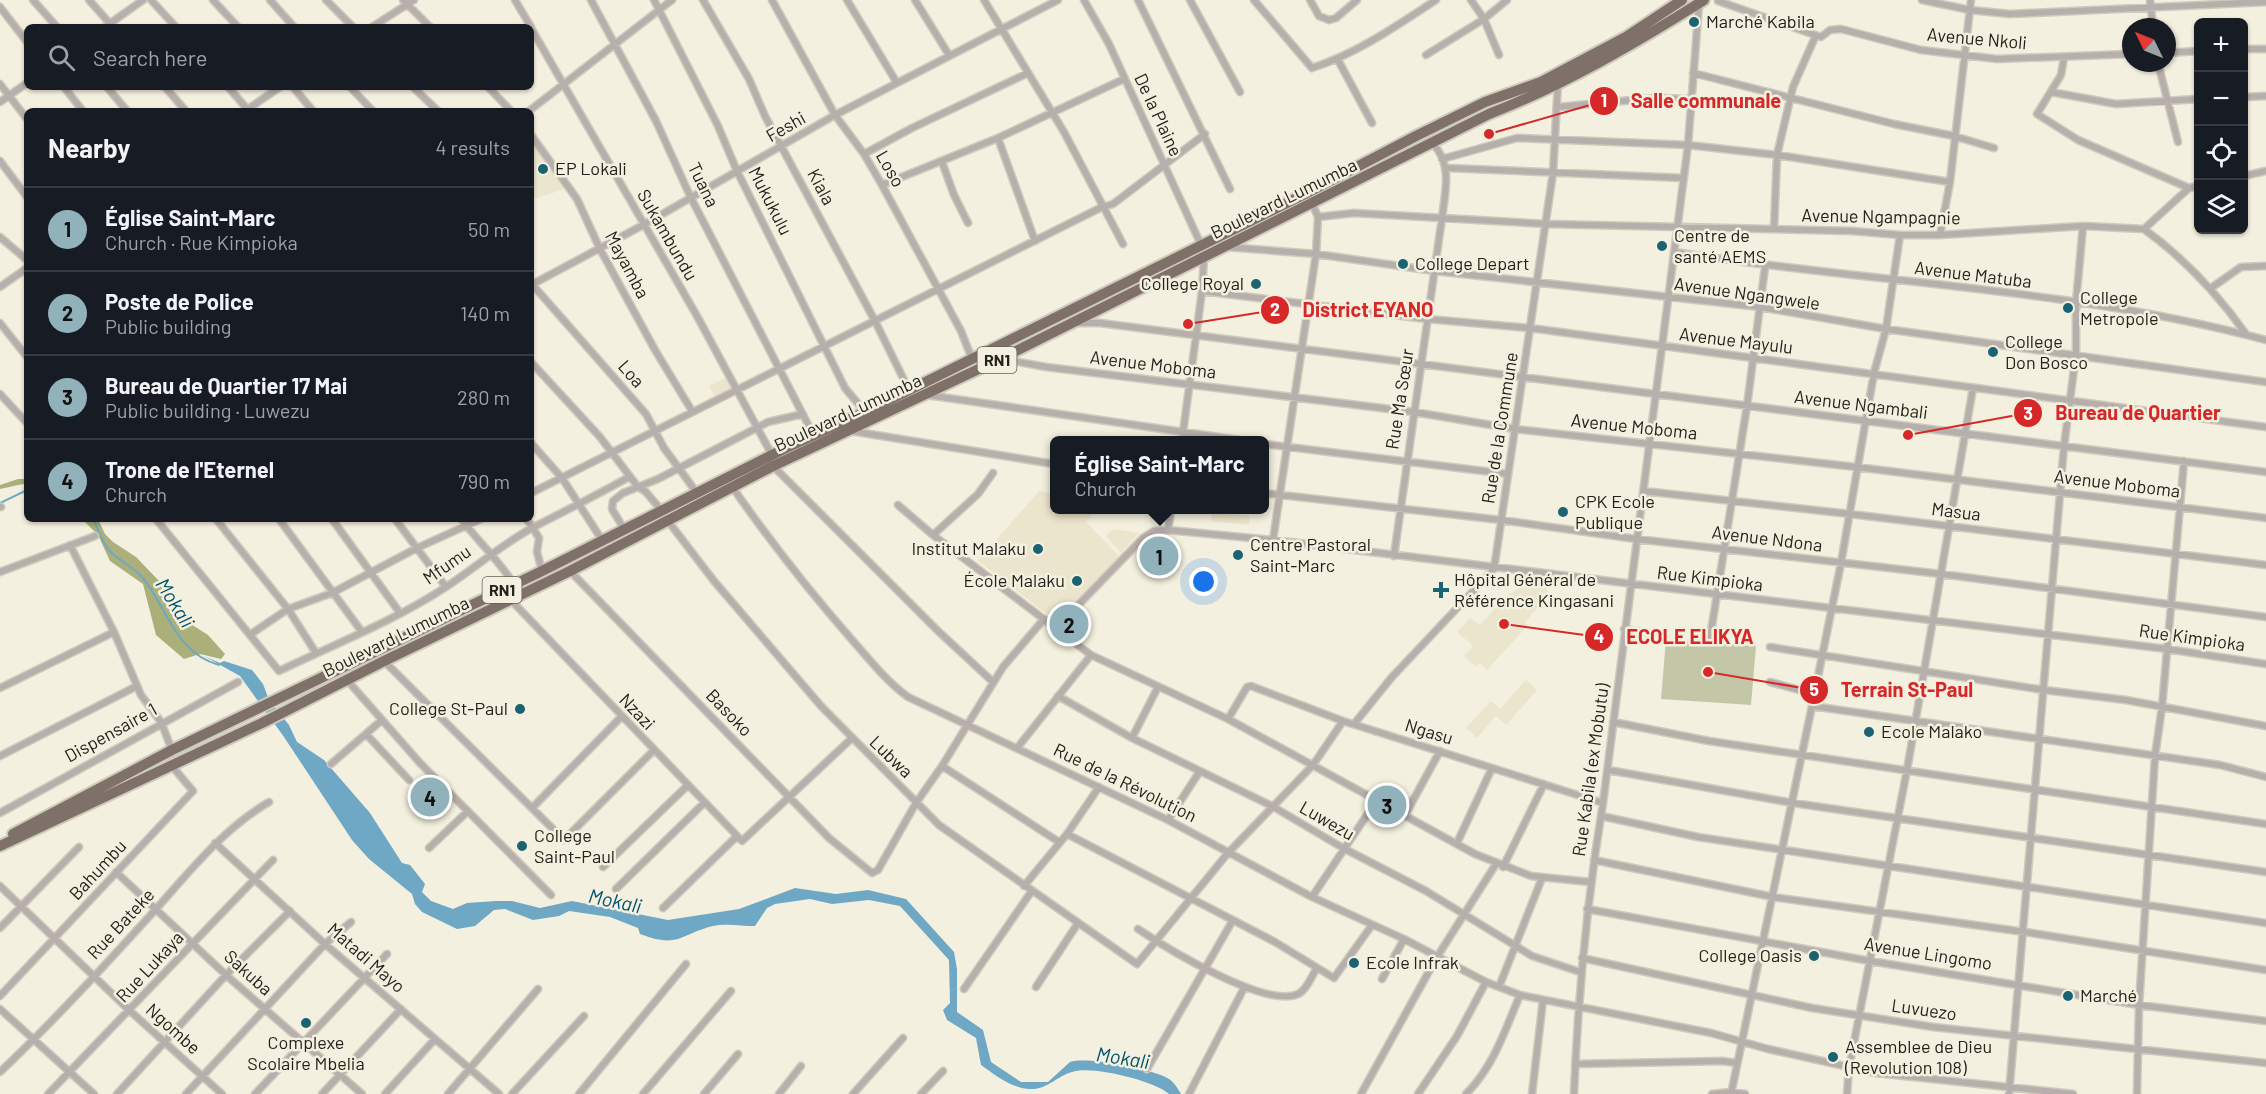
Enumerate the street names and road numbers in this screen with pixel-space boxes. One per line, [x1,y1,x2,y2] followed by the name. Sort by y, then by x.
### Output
[1926,23,2028,53] street label: Avenue Nkoli
[1130,70,1188,160] street label: De la Plaine
[762,106,809,146] street label: Feshi
[872,146,910,191] street label: Loso
[1207,153,1360,243] street label: Boulevard Lumumba
[684,159,724,211] street label: Tuana
[744,163,797,238] street label: Mukukulu
[803,165,841,209] street label: Kiala
[633,185,703,284] street label: Sukambundu
[1801,204,1961,228] street label: Avenue Ngampagnie
[601,227,655,302] street label: Mayamba
[1913,256,2033,292] street label: Avenue Matuba
[1673,272,1822,314] street label: Avenue Ngangwele
[1678,322,1794,358] street label: Avenue Mayulu
[1089,345,1218,383] street label: Avenue Moboma
[1380,346,1418,451] street label: Rue Ma Sœur
[978,347,1016,373] road number: RN1
[1476,351,1522,505] street label: Rue de la Commune
[614,355,650,392] street label: Loa
[770,368,925,456] street label: Boulevard Lumumba
[1793,385,1929,423] street label: Avenue Ngambali
[1570,408,1698,444] street label: Avenue Moboma
[2053,464,2182,502] street label: Avenue Moboma
[1930,497,1982,525] street label: Masua
[1710,520,1824,556] street label: Avenue Ndona
[418,540,475,589] street label: Mfumu
[1656,561,1764,595] street label: Rue Kimpioka
[482,577,522,603] road number: RN1
[319,591,472,681] street label: Boulevard Lumumba
[2138,619,2247,655] street label: Rue Kimpioka
[1567,682,1613,858] street label: Rue Kabila (ex Mobutu)
[702,684,758,741] street label: Basoko
[615,689,660,734] street label: Nzazi
[61,698,160,766] street label: Dispensaire 1
[1402,713,1456,749] street label: Ngasu
[866,730,918,782] street label: Lubwa
[1050,738,1201,826] street label: Rue de la Révolution
[1296,796,1359,845] street label: Luwezu
[64,835,131,904] street label: Bahumbu
[82,884,158,963] street label: Rue Bateke
[323,918,410,997] street label: Matadi Mayo
[111,926,188,1006] street label: Rue Lukaya
[1863,932,1994,974] street label: Avenue Lingomo
[220,945,277,1000] street label: Sakuba
[1890,994,1958,1024] street label: Luvuezo
[142,998,205,1058] street label: Ngombe

